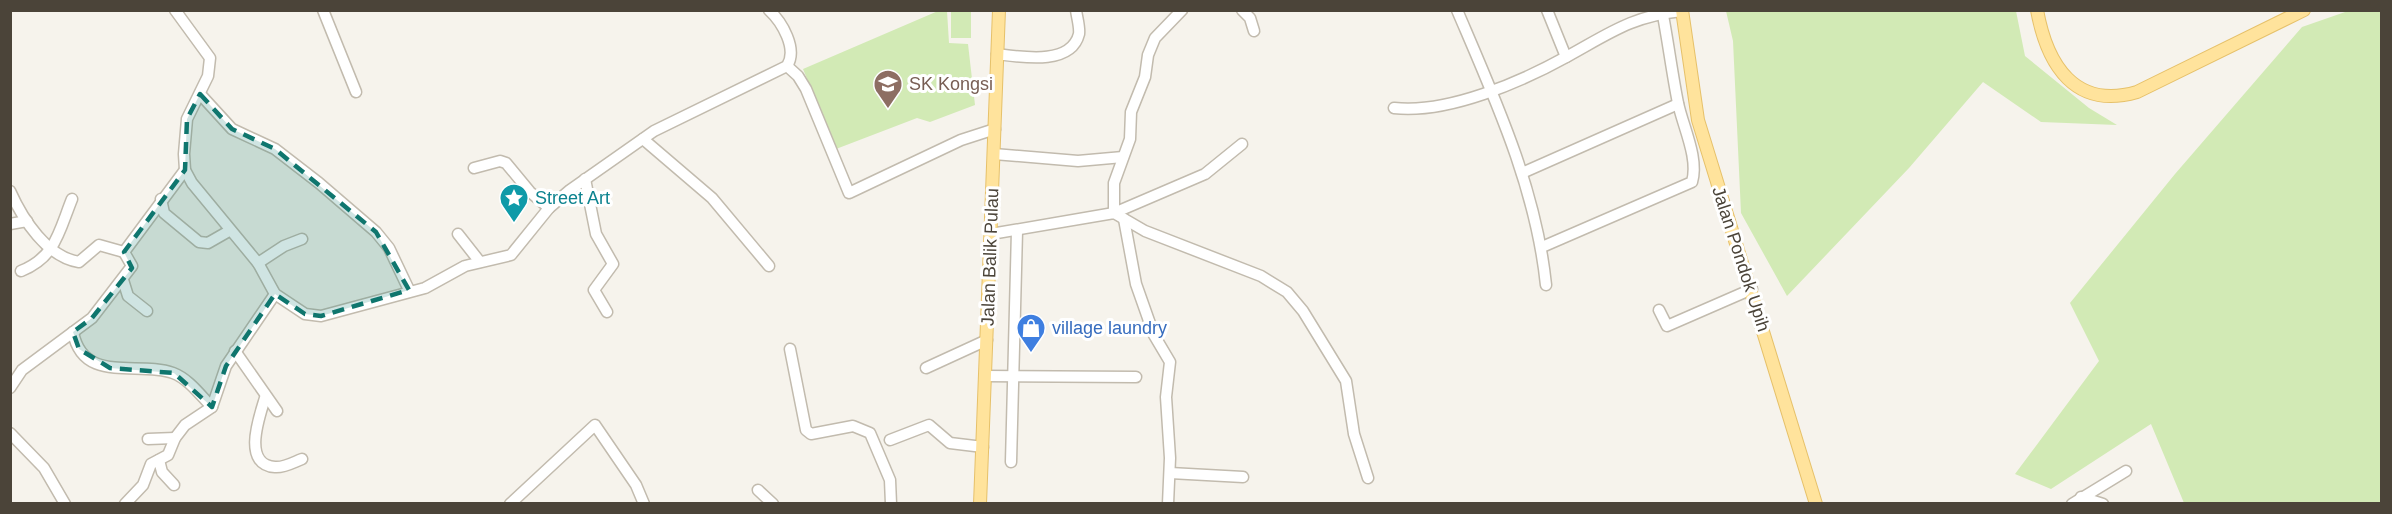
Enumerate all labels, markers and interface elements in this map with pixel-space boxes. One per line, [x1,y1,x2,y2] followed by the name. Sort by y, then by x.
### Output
[872,68,904,110] school or university icon: SK Kongsi
[909,74,993,94] place label: SK Kongsi
[498,182,530,224] place icon: Street Art
[1708,184,1774,334] street label: Jalan Pondok Upih
[535,188,610,208] place label: Street Art
[978,188,1002,326] street label: Jalan Balik Pulau
[1015,312,1047,354] shop icon: village laundry
[1052,318,1167,338] place label: village laundry

